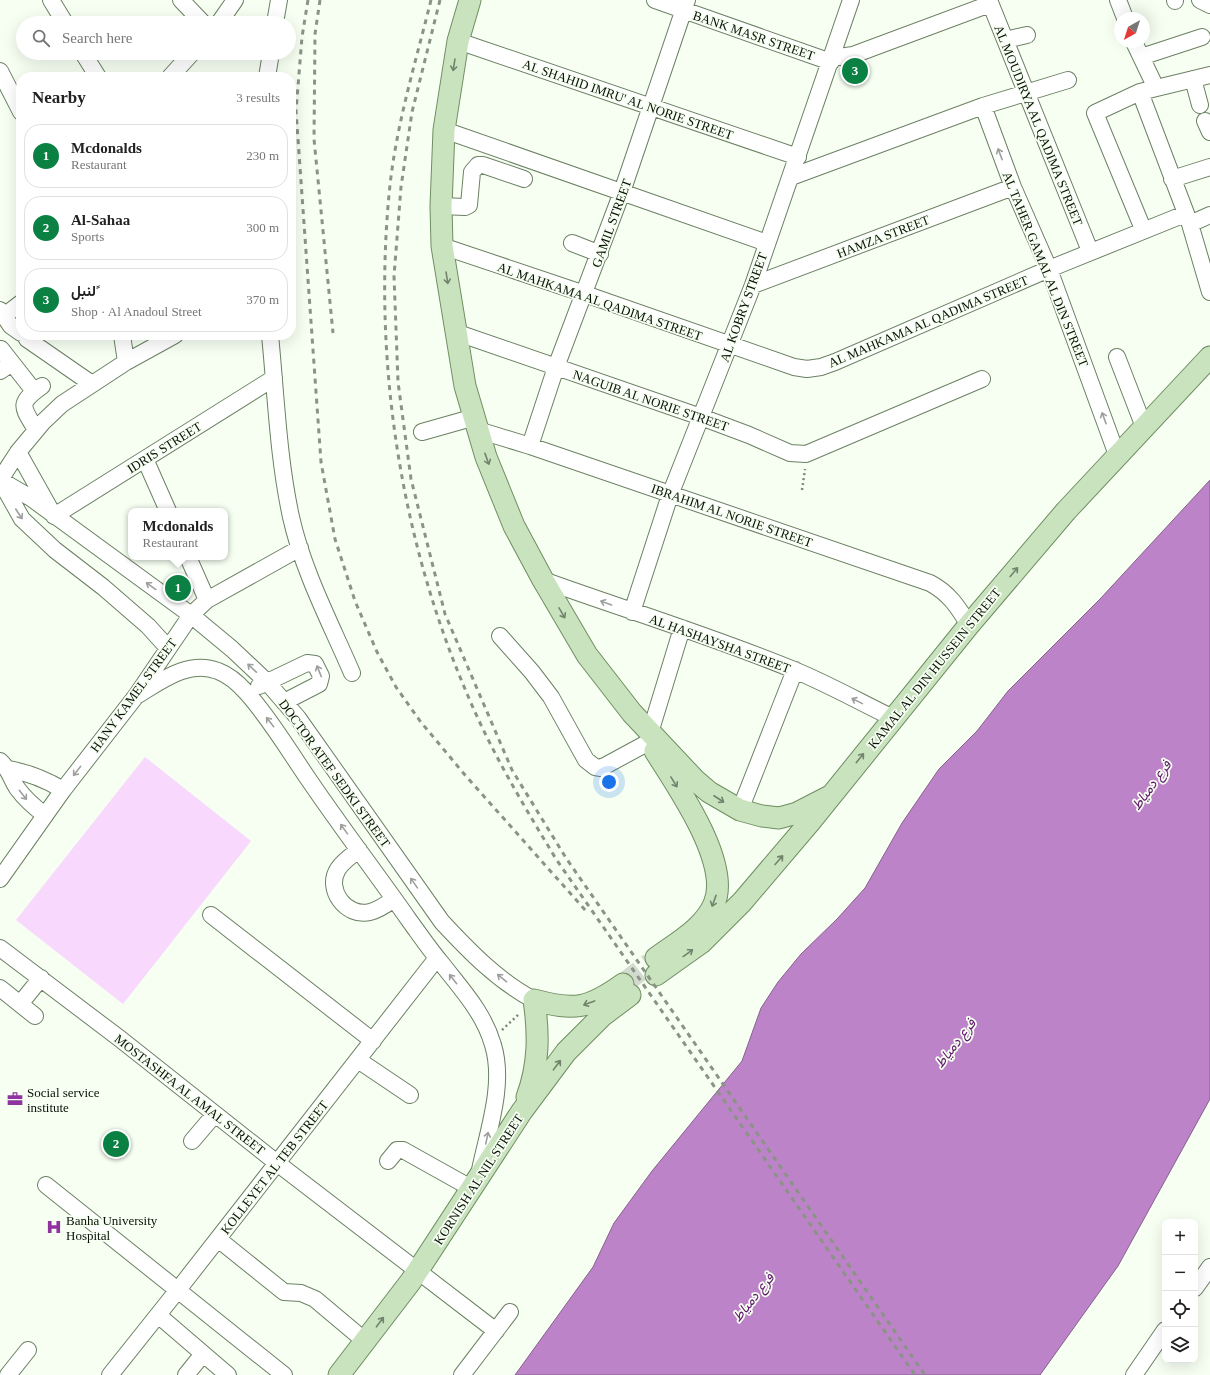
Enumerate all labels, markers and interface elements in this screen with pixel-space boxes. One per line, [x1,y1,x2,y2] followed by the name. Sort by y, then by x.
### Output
[691,8,817,63] street label: BANK MASR STREET
[1114,12,1150,48] north arrow
[16,16,296,60] search box
[991,23,1086,228] street label: AL MOUDIRYA AL QADIMA STREET
[30,27,52,49] icon: search
[62,30,132,46] text: Search here
[520,56,735,143] street label: AL SHAHID IMRU' AL NORIE STREET
[842,56,868,86] pin: 3
[450,58,458,71] one-way arrow
[32,88,86,107] text: Nearby
[236,90,280,105] text: 3 results
[71,140,142,156] text: Mcdonalds
[43,148,49,163] text: 1
[246,148,279,163] text: 230 m
[996,148,1004,160] one-way arrow
[71,157,127,172] text: Restaurant
[999,169,1092,369] street label: AL TAHER GAMAL AL DIN STREET
[589,177,634,269] street label: GAMIL STREET
[71,212,130,228] text: Al-Sahaa
[835,212,932,261] street label: HAMZA STREET
[43,220,49,235] text: 2
[246,220,279,235] text: 300 m
[71,229,104,244] text: Sports
[717,250,770,364] street label: AL KOBRY STREET
[495,259,704,344] street label: AL MAHKAMA AL QADIMA STREET
[443,271,451,284] one-way arrow
[826,272,1030,371] street label: AL MAHKAMA AL QADIMA STREET
[71,283,100,299] text: لنبل ً
[43,292,49,307] text: 3
[246,292,279,307] text: 370 m
[71,304,202,319] text: Shop · Al Anadoul Street
[571,367,731,434] street label: NAGUIB AL NORIE STREET
[1099,412,1107,424] one-way arrow
[124,419,204,476] street label: IDRIS STREET
[484,452,491,465] one-way arrow
[649,481,815,550] street label: IBRAHIM AL NORIE STREET
[15,508,23,519] one-way arrow
[128,508,228,560] popup
[143,518,213,534] text: Mcdonalds
[143,535,198,550] text: Restaurant
[1009,566,1018,577] one-way arrow
[165,573,191,603] pin: 1
[146,582,157,590] one-way arrow
[865,585,1004,752] street label: KAMAL AL DIN HUSSEIN STREET
[600,599,613,606] one-way arrow
[559,607,567,619] one-way arrow
[647,611,793,676] street label: AL HASHAYSHA STREET
[87,635,180,755] street label: HANY KAMEL STREET
[247,663,257,673] one-way arrow
[314,666,322,678] one-way arrow
[276,696,393,850] street label: DOCTOR ATEF SEDKI STREET
[852,697,864,704] one-way arrow
[266,716,275,727] one-way arrow
[856,753,864,764] one-way arrow
[1129,757,1176,814] water label: فرع دمياط
[73,765,82,776] one-way arrow
[599,772,619,792] your location
[671,776,679,788] one-way arrow
[19,789,27,800] one-way arrow
[714,795,725,803] one-way arrow
[340,824,348,835] one-way arrow
[774,854,783,865] one-way arrow
[410,878,418,889] one-way arrow
[710,895,717,908] one-way arrow
[682,948,693,957] one-way arrow
[449,974,458,985] one-way arrow
[496,974,507,983] one-way arrow
[584,1000,596,1008] one-way arrow
[932,1016,981,1072] water label: فرع دمياط
[112,1031,268,1158] street label: MOSTASHFA AL AMAL STREET
[553,1060,561,1071] one-way arrow
[27,1085,100,1115] place label: Social service institute
[6,1090,24,1108] office icon: Social service institute
[218,1097,331,1237] street label: KOLLEYET AL TEB STREET
[431,1111,526,1247] street label: KORNISH AL NIL STREET
[103,1129,129,1159] pin: 2
[483,1132,491,1145] one-way arrow
[66,1213,158,1243] place label: Banha University Hospital
[45,1218,63,1236] hospital icon: Banha University Hospital
[1162,1219,1198,1363] map controls
[1162,1219,1198,1255] button: +
[1162,1255,1198,1291] button: −
[730,1270,779,1326] water label: فرع دمياط
[1162,1291,1198,1327] button: locate
[375,1316,384,1327] one-way arrow
[1162,1327,1198,1363] button: layers

